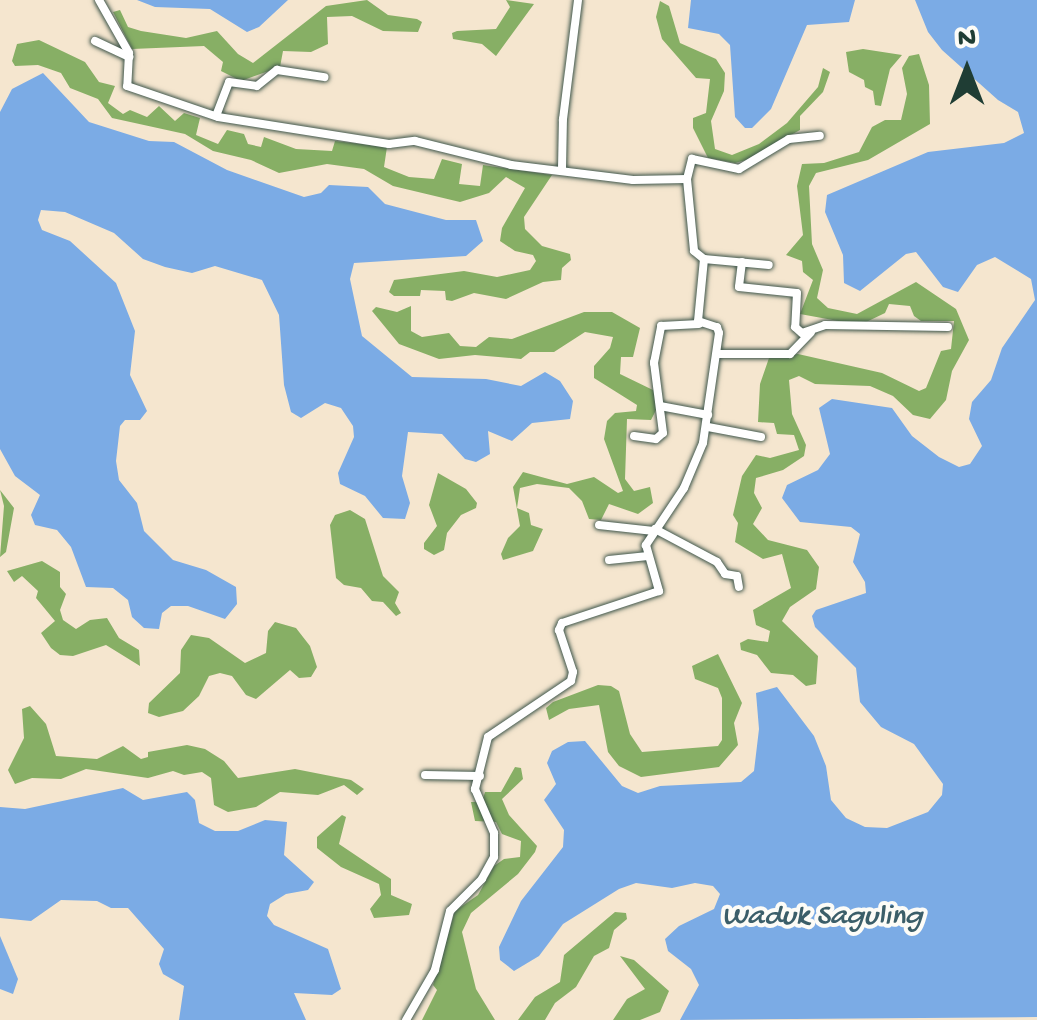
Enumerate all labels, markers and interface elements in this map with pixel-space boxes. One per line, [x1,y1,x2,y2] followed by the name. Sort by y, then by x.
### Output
[917,20,1017,120] north arrow
[958,23,976,56] text: N
[722,900,922,936] water label: Waduk Saguling

